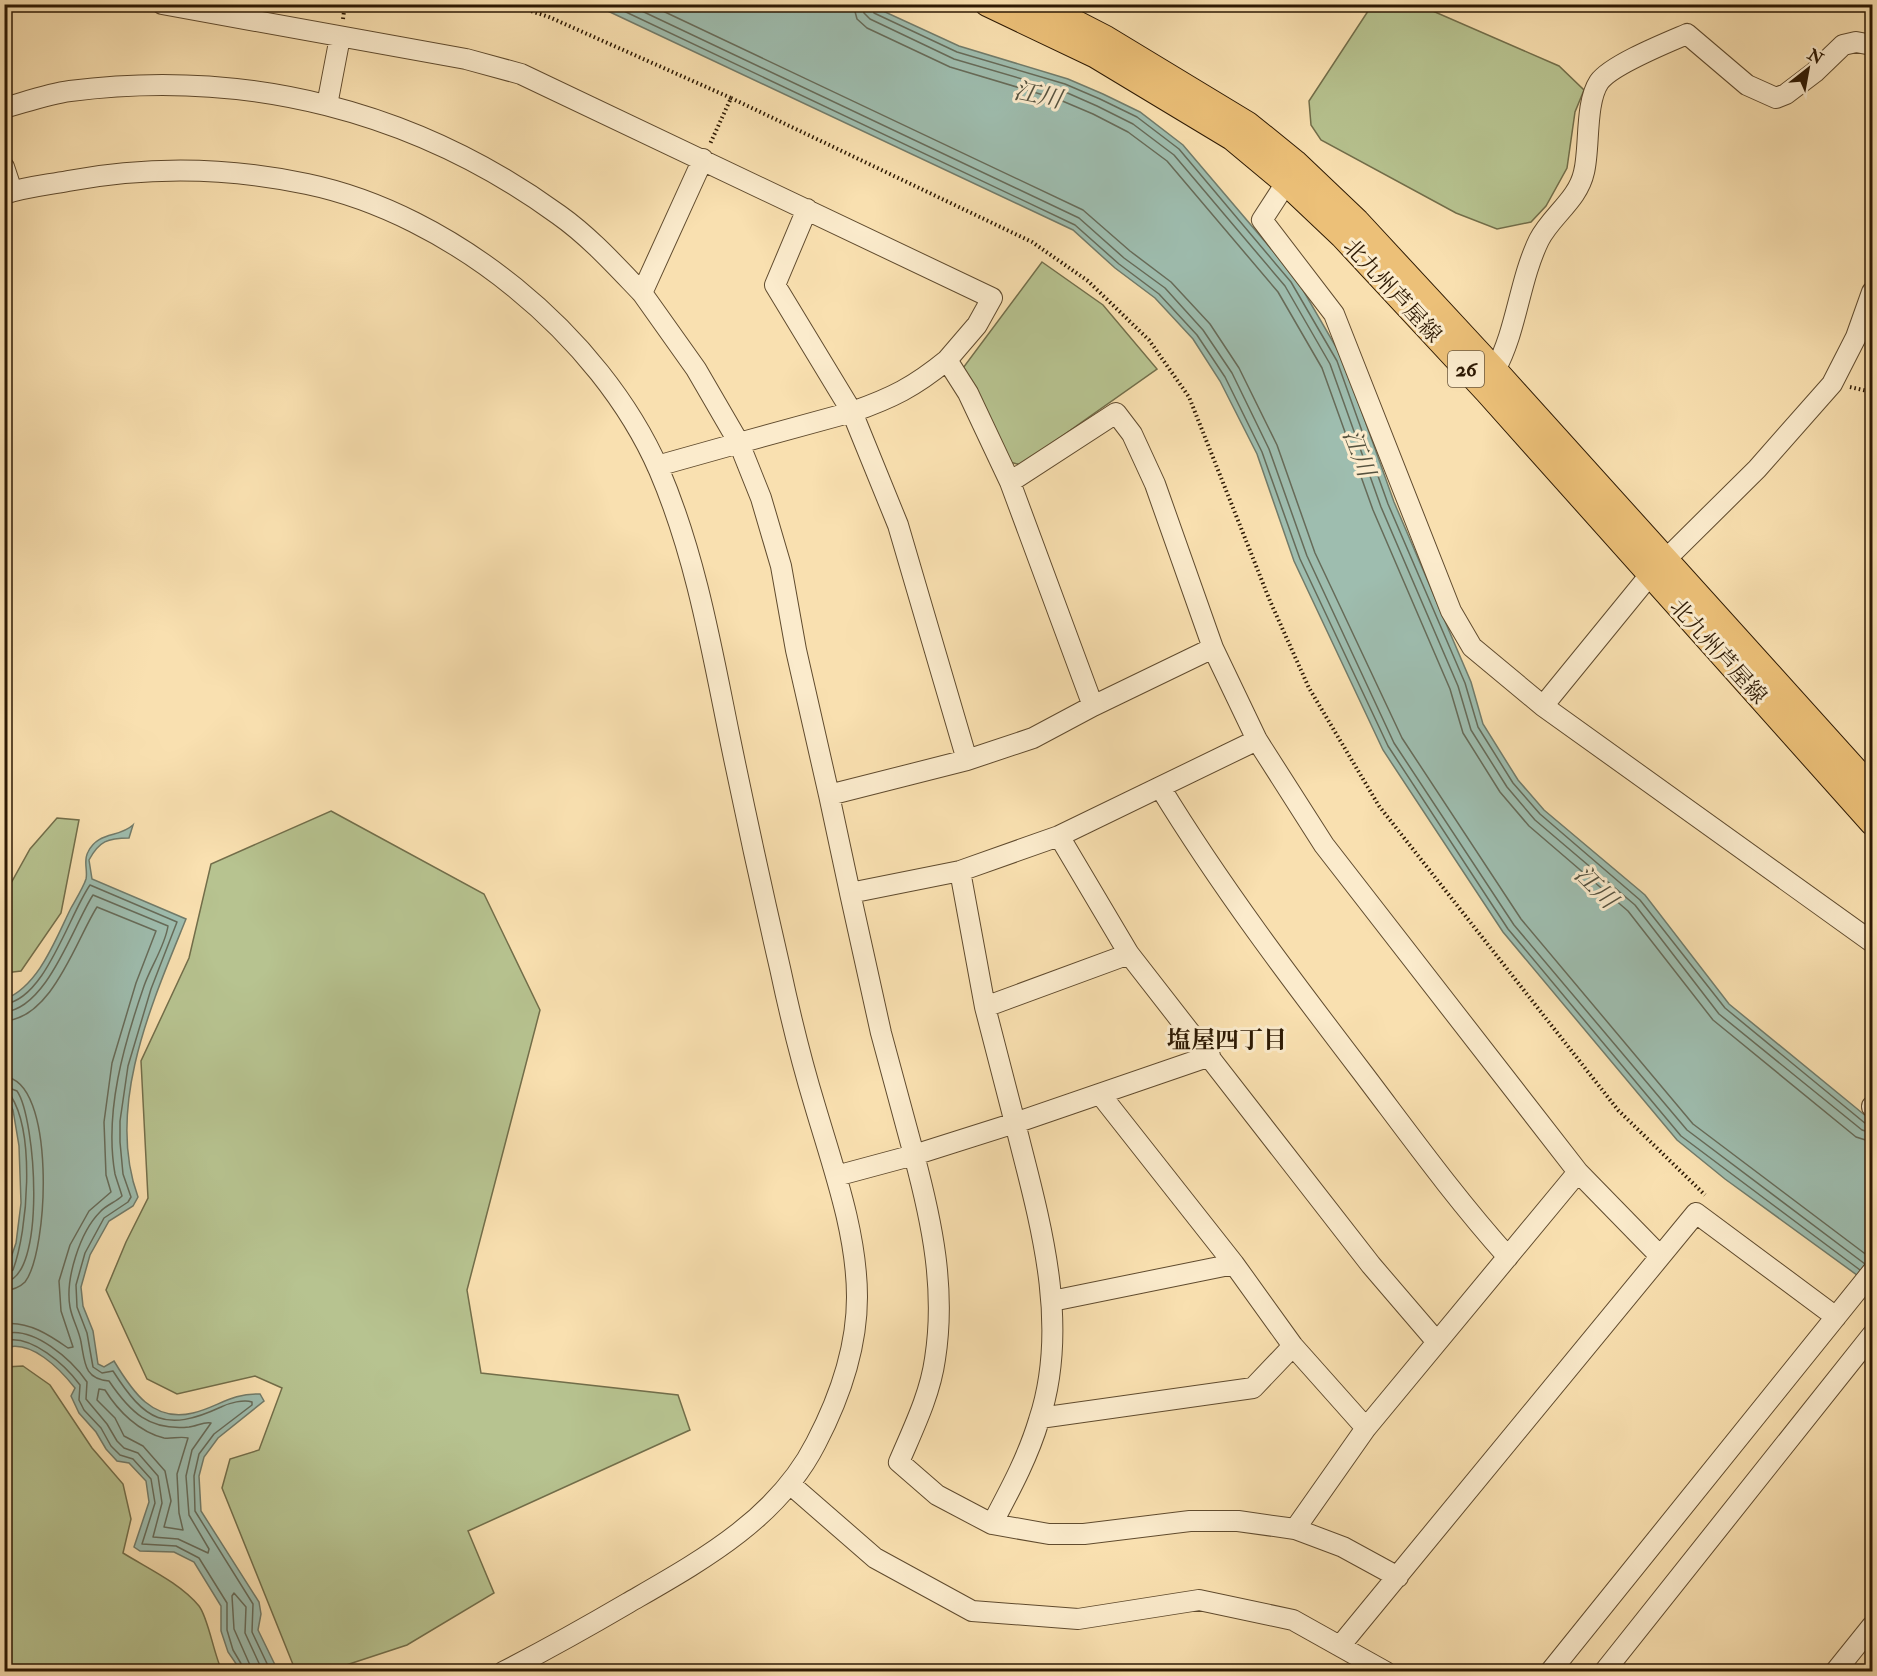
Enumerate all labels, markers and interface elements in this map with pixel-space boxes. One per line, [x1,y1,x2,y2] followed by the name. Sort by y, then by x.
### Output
[1778,39,1838,99] north arrow
[1803,44,1827,70] text: N
[1011,75,1068,116] water label: 江川
[1337,233,1448,349] street label: 北九州芦屋線
[1448,351,1484,387] road number: 26
[1335,425,1383,484] water label: 江川
[1664,593,1773,710] street label: 北九州芦屋線
[1568,859,1626,917] water label: 江川
[1167,1025,1287,1056] district label: 塩屋四丁目

